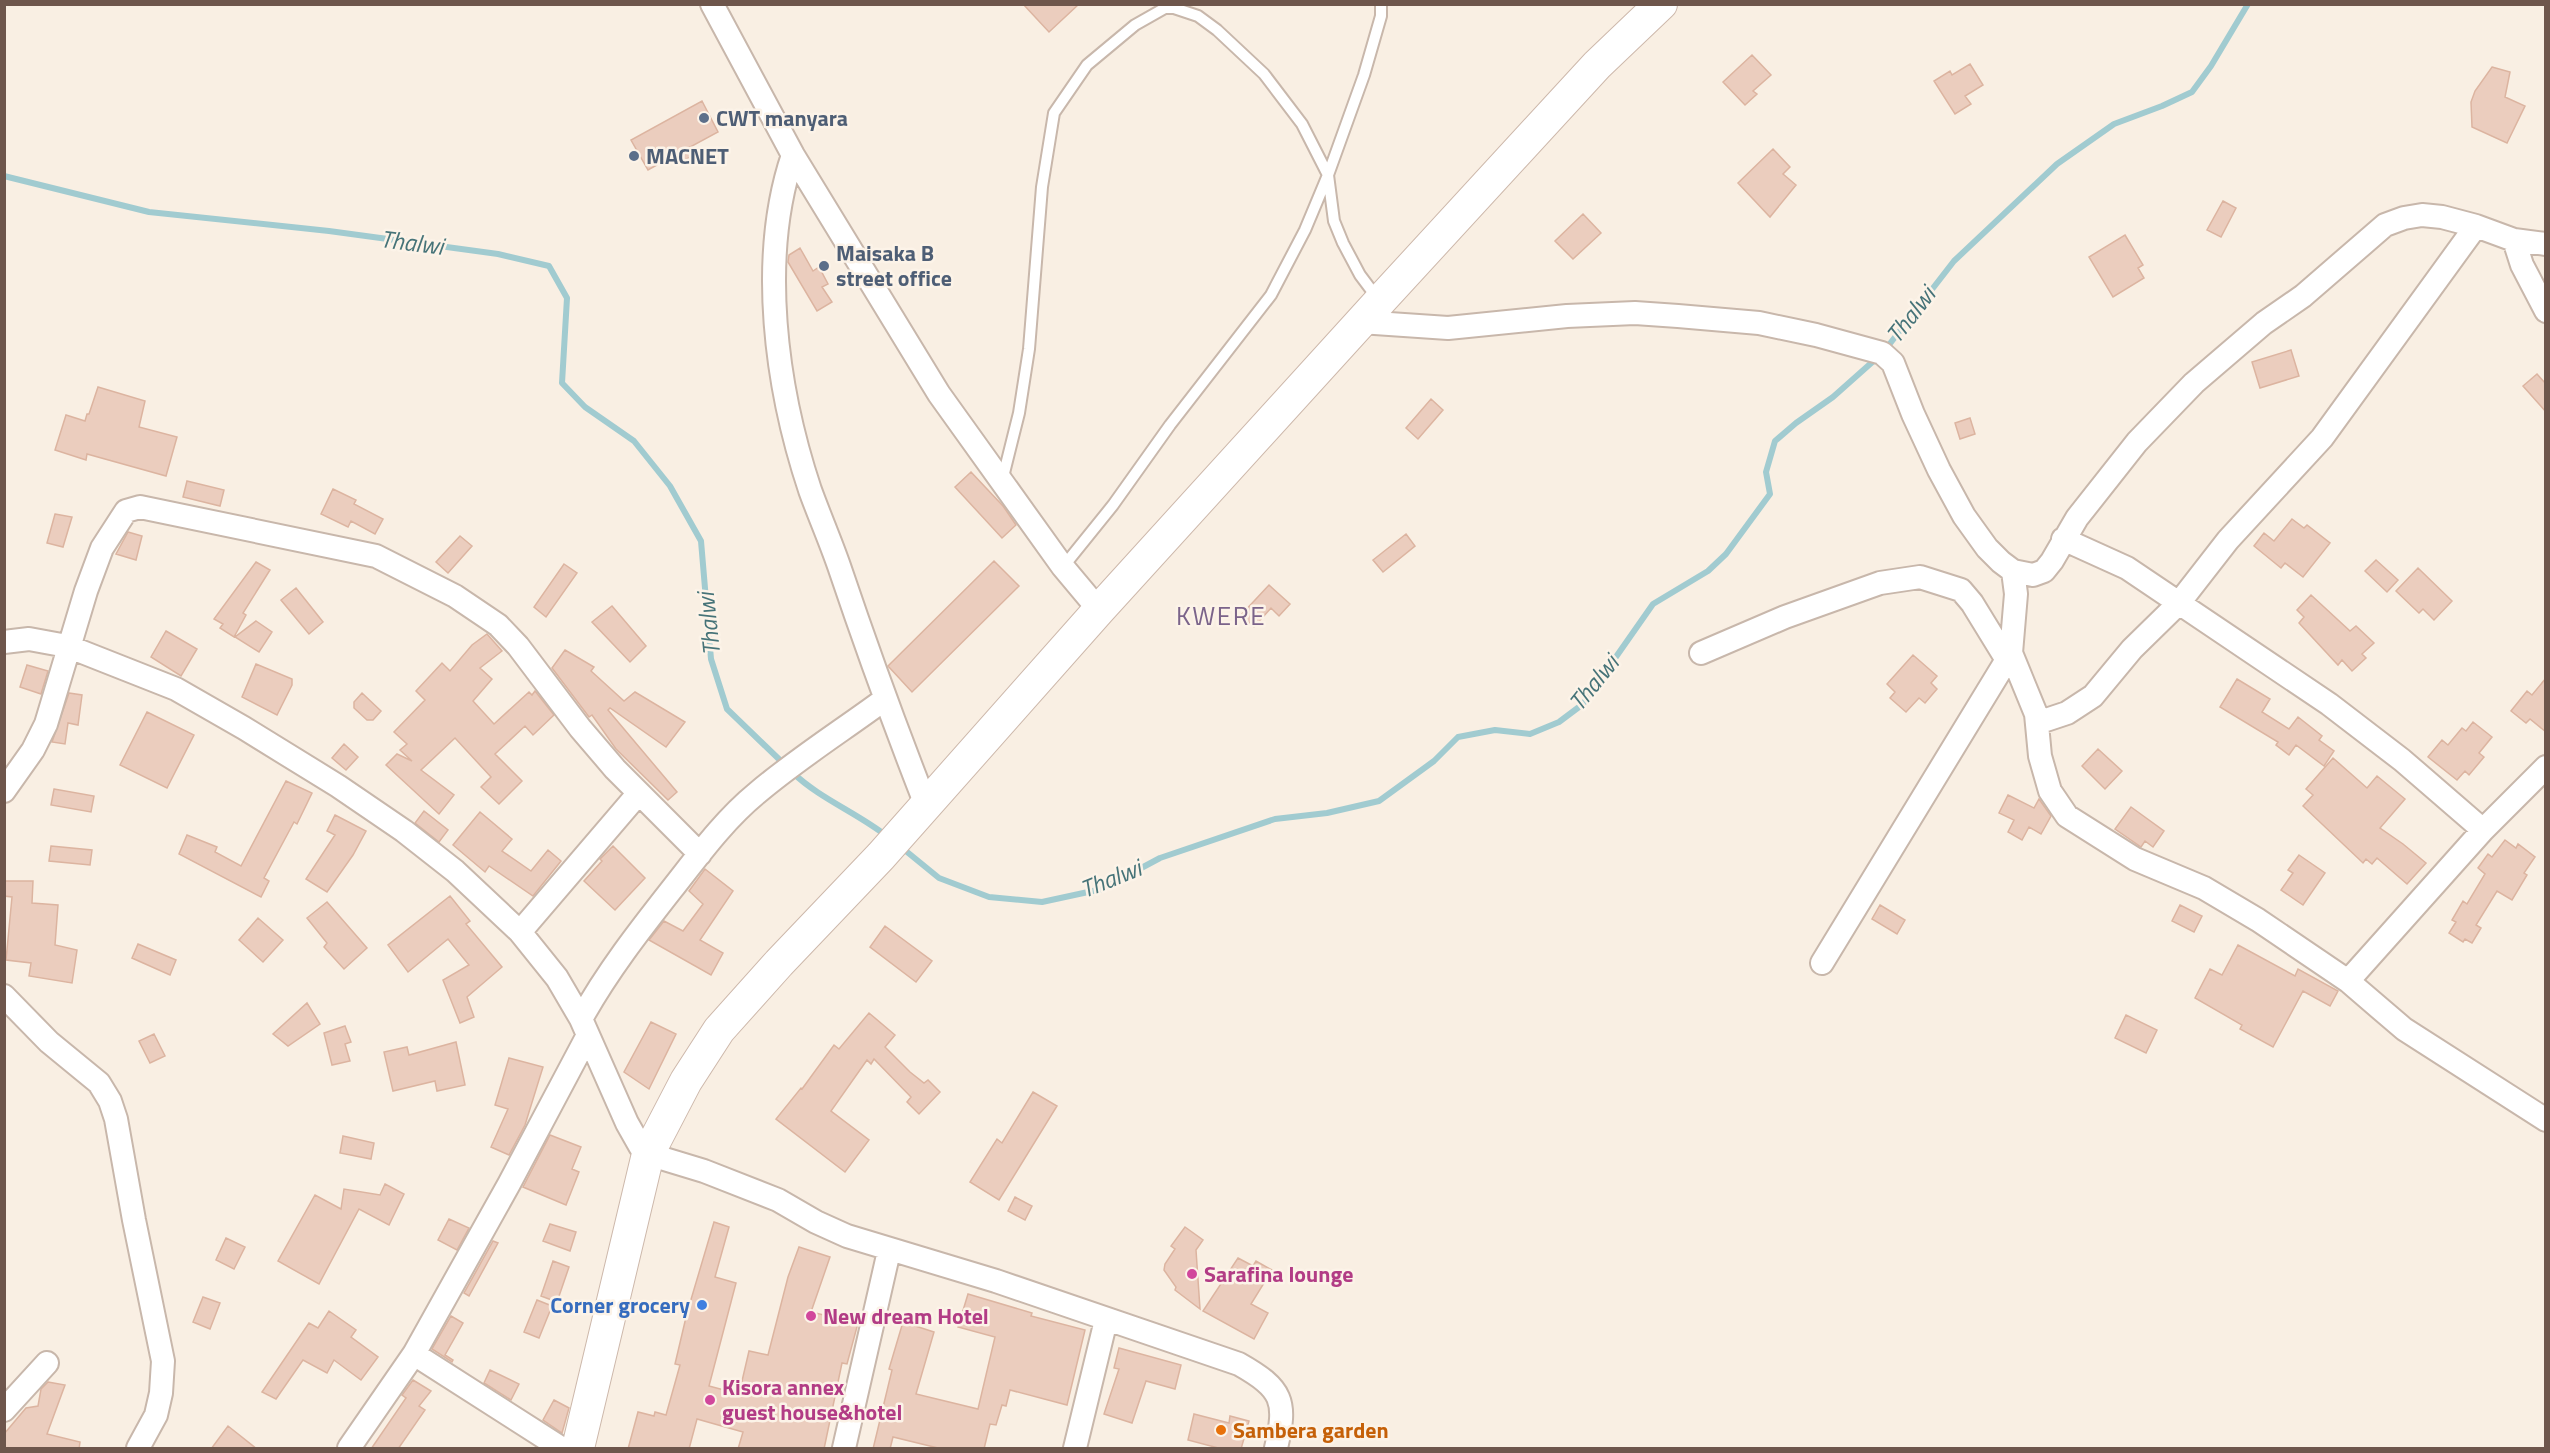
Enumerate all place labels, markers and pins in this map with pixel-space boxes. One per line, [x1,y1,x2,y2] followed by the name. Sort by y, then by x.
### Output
[716,101,848,135] place label: CWT manyara
[697,111,711,125] marker: CWT manyara
[646,139,729,173] place label: MACNET
[627,149,641,163] marker: MACNET
[836,236,952,295] place label: Maisaka B street office
[817,259,831,273] marker: Maisaka B street office
[1204,1257,1353,1291] place label: Sarafina lounge
[1185,1267,1199,1281] marker: Sarafina lounge
[550,1288,690,1322] place label: Corner grocery
[695,1298,709,1312] marker: Corner grocery
[823,1299,989,1333] place label: New dream Hotel
[804,1309,818,1323] marker: New dream Hotel
[722,1370,902,1429] place label: Kisora annex guest house&hotel
[703,1393,717,1407] marker: Kisora annex guest house&hotel
[1233,1413,1389,1447] place label: Sambera garden
[1214,1423,1228,1437] marker: Sambera garden

